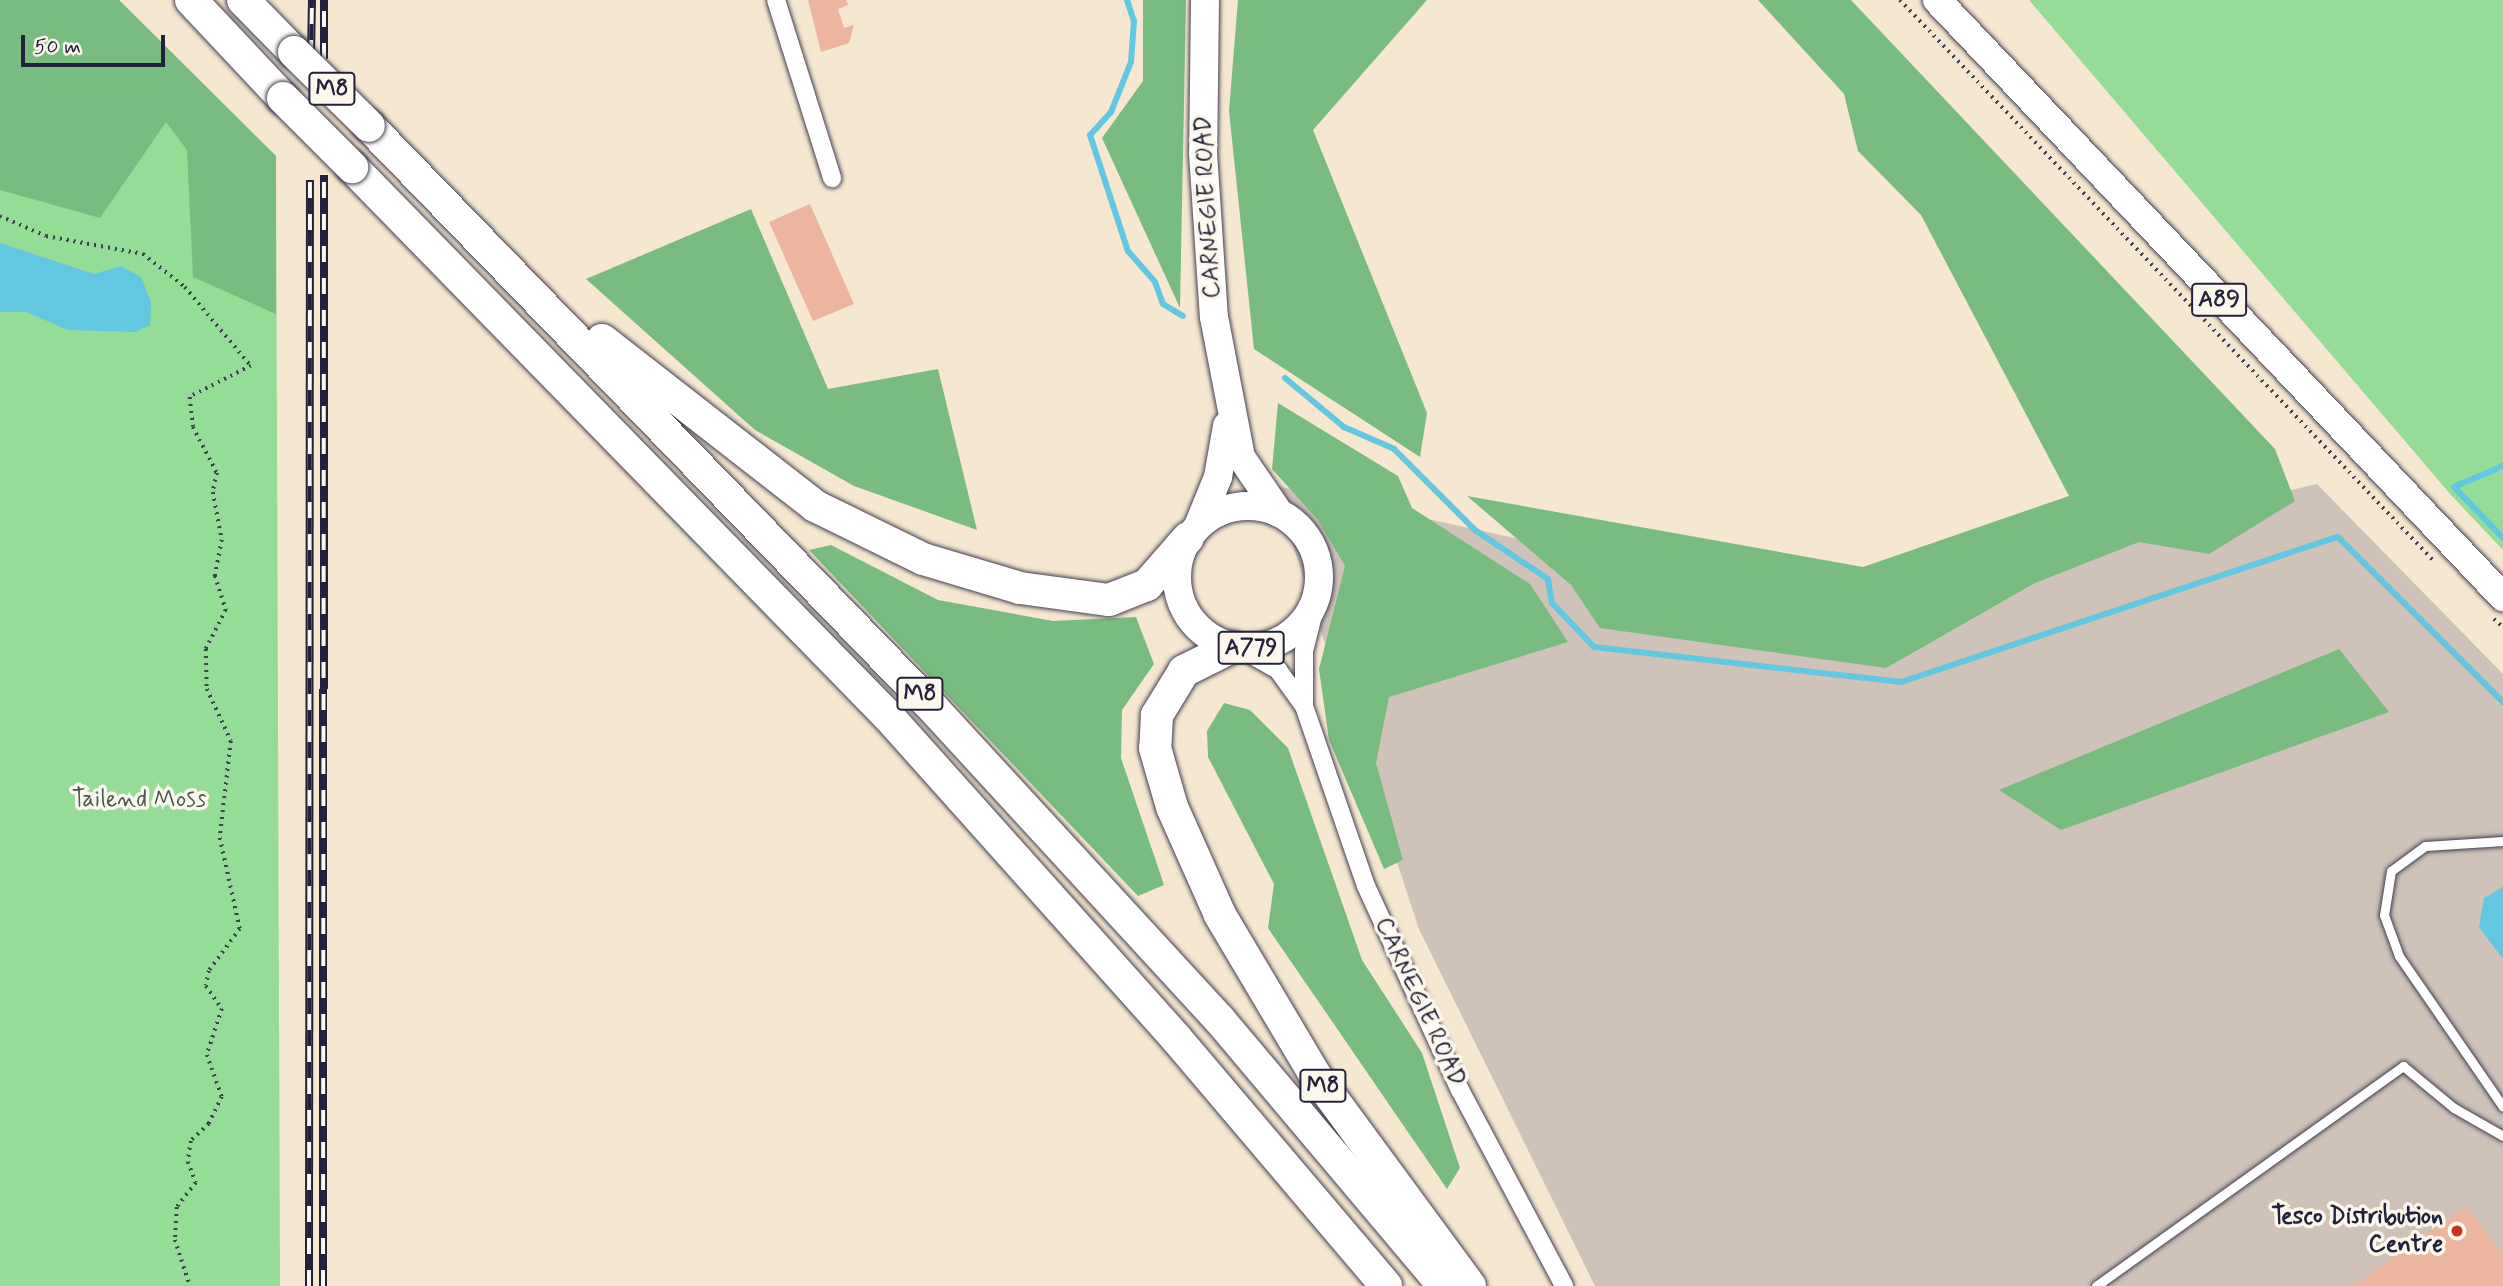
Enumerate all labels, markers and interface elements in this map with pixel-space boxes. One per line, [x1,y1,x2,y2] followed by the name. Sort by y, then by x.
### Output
[24,21,168,65] scale bar
[34,33,81,61] text: 50 m
[308,69,356,108] road number: M8
[1189,115,1227,299] street label: CARNEGIE ROAD
[2191,280,2247,320] road number: A89
[1216,628,1286,668] road number: A779
[895,674,944,714] road number: M8
[72,786,206,814] park label: Tailend Moss
[1368,913,1472,1091] street label: CARNEGIE ROAD
[1298,1066,1348,1106] road number: M8
[2272,1203,2443,1259] place label: Tesco Distribution Centre
[2449,1223,2465,1239] marker: Tesco Distribution Centre

